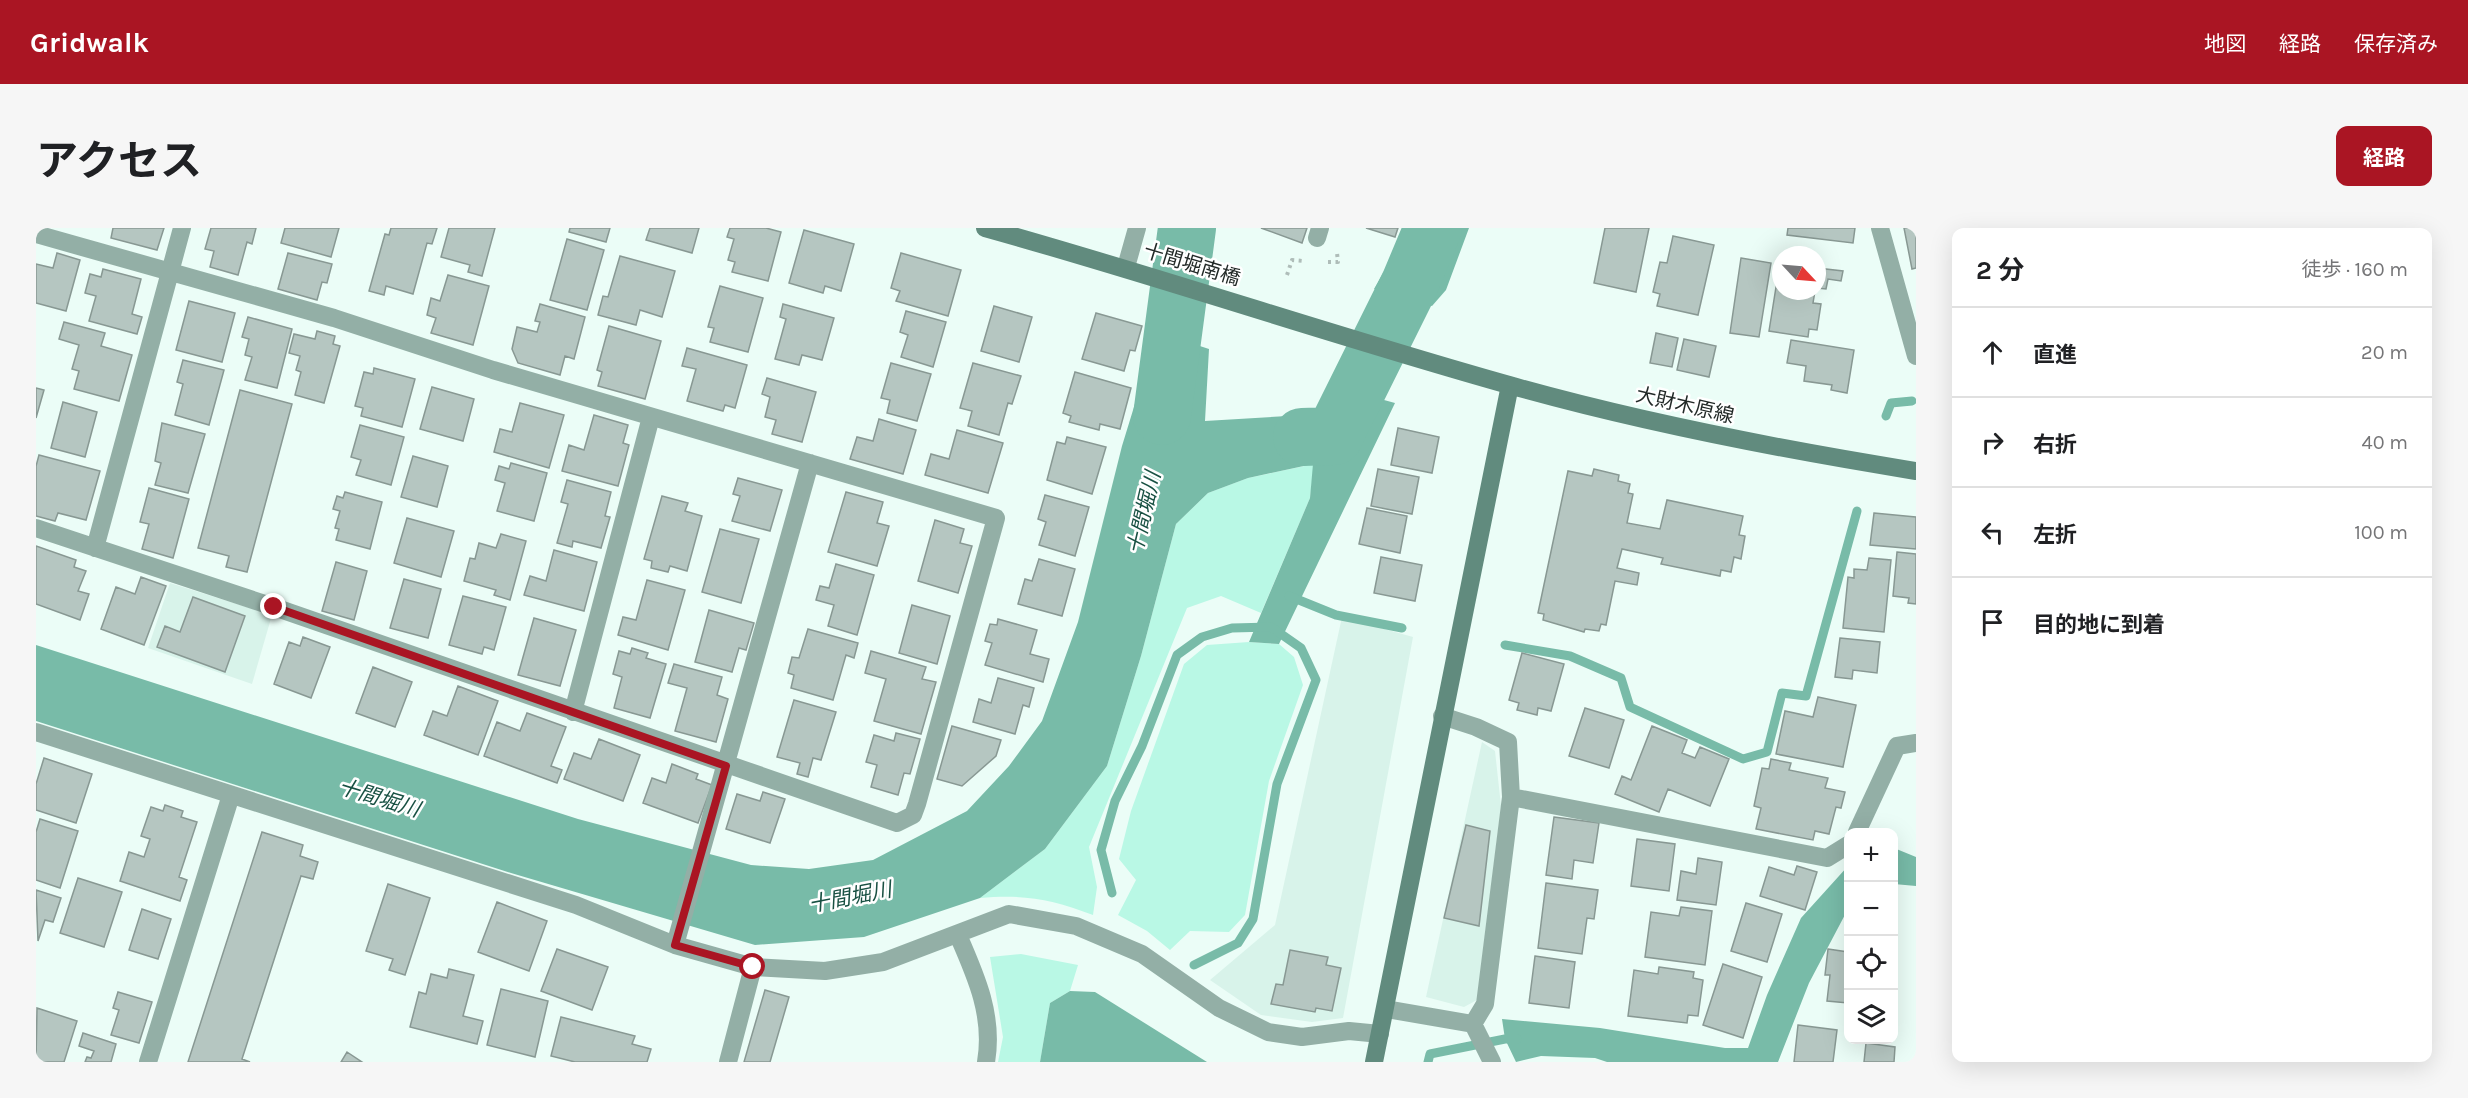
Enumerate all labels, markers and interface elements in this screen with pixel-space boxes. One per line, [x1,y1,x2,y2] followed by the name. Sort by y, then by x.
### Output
[30,26,149,59] text: Gridwalk
[2204,32,2246,56] text: 地図
[2279,32,2321,56] text: 経路
[2354,32,2438,56] text: 保存済み
[2336,126,2432,186] button: 経路
[36,136,202,186] text: アクセス
[1141,239,1243,290] street label: 十間堀南橋
[1772,246,1826,300] north arrow
[1976,255,2024,286] text: 2 分
[2302,258,2408,281] text: 徒歩 · 160 m
[1976,336,2009,369] icon: ahead
[2361,341,2408,364] text: 20 m
[2033,342,2077,368] text: 直進
[1634,383,1736,428] street label: 大財木原線
[1976,426,2009,459] icon: right
[2362,431,2408,454] text: 40 m
[2033,432,2077,458] text: 右折
[1123,467,1166,557] water label: 十間堀川
[1976,516,2009,549] icon: left
[2354,521,2408,544] text: 100 m
[2033,522,2077,548] text: 左折
[260,593,286,619] route end
[1976,606,2009,639] icon: arrive
[2033,612,2165,638] text: 目的地に到着
[335,774,425,822] water label: 十間堀川
[1844,828,1898,1044] map controls
[1844,828,1898,882] button: +
[806,877,895,917] water label: 十間堀川
[1844,882,1898,936] button: −
[1844,936,1898,990] button: locate
[739,953,765,979] route start
[1844,990,1898,1044] button: layers

